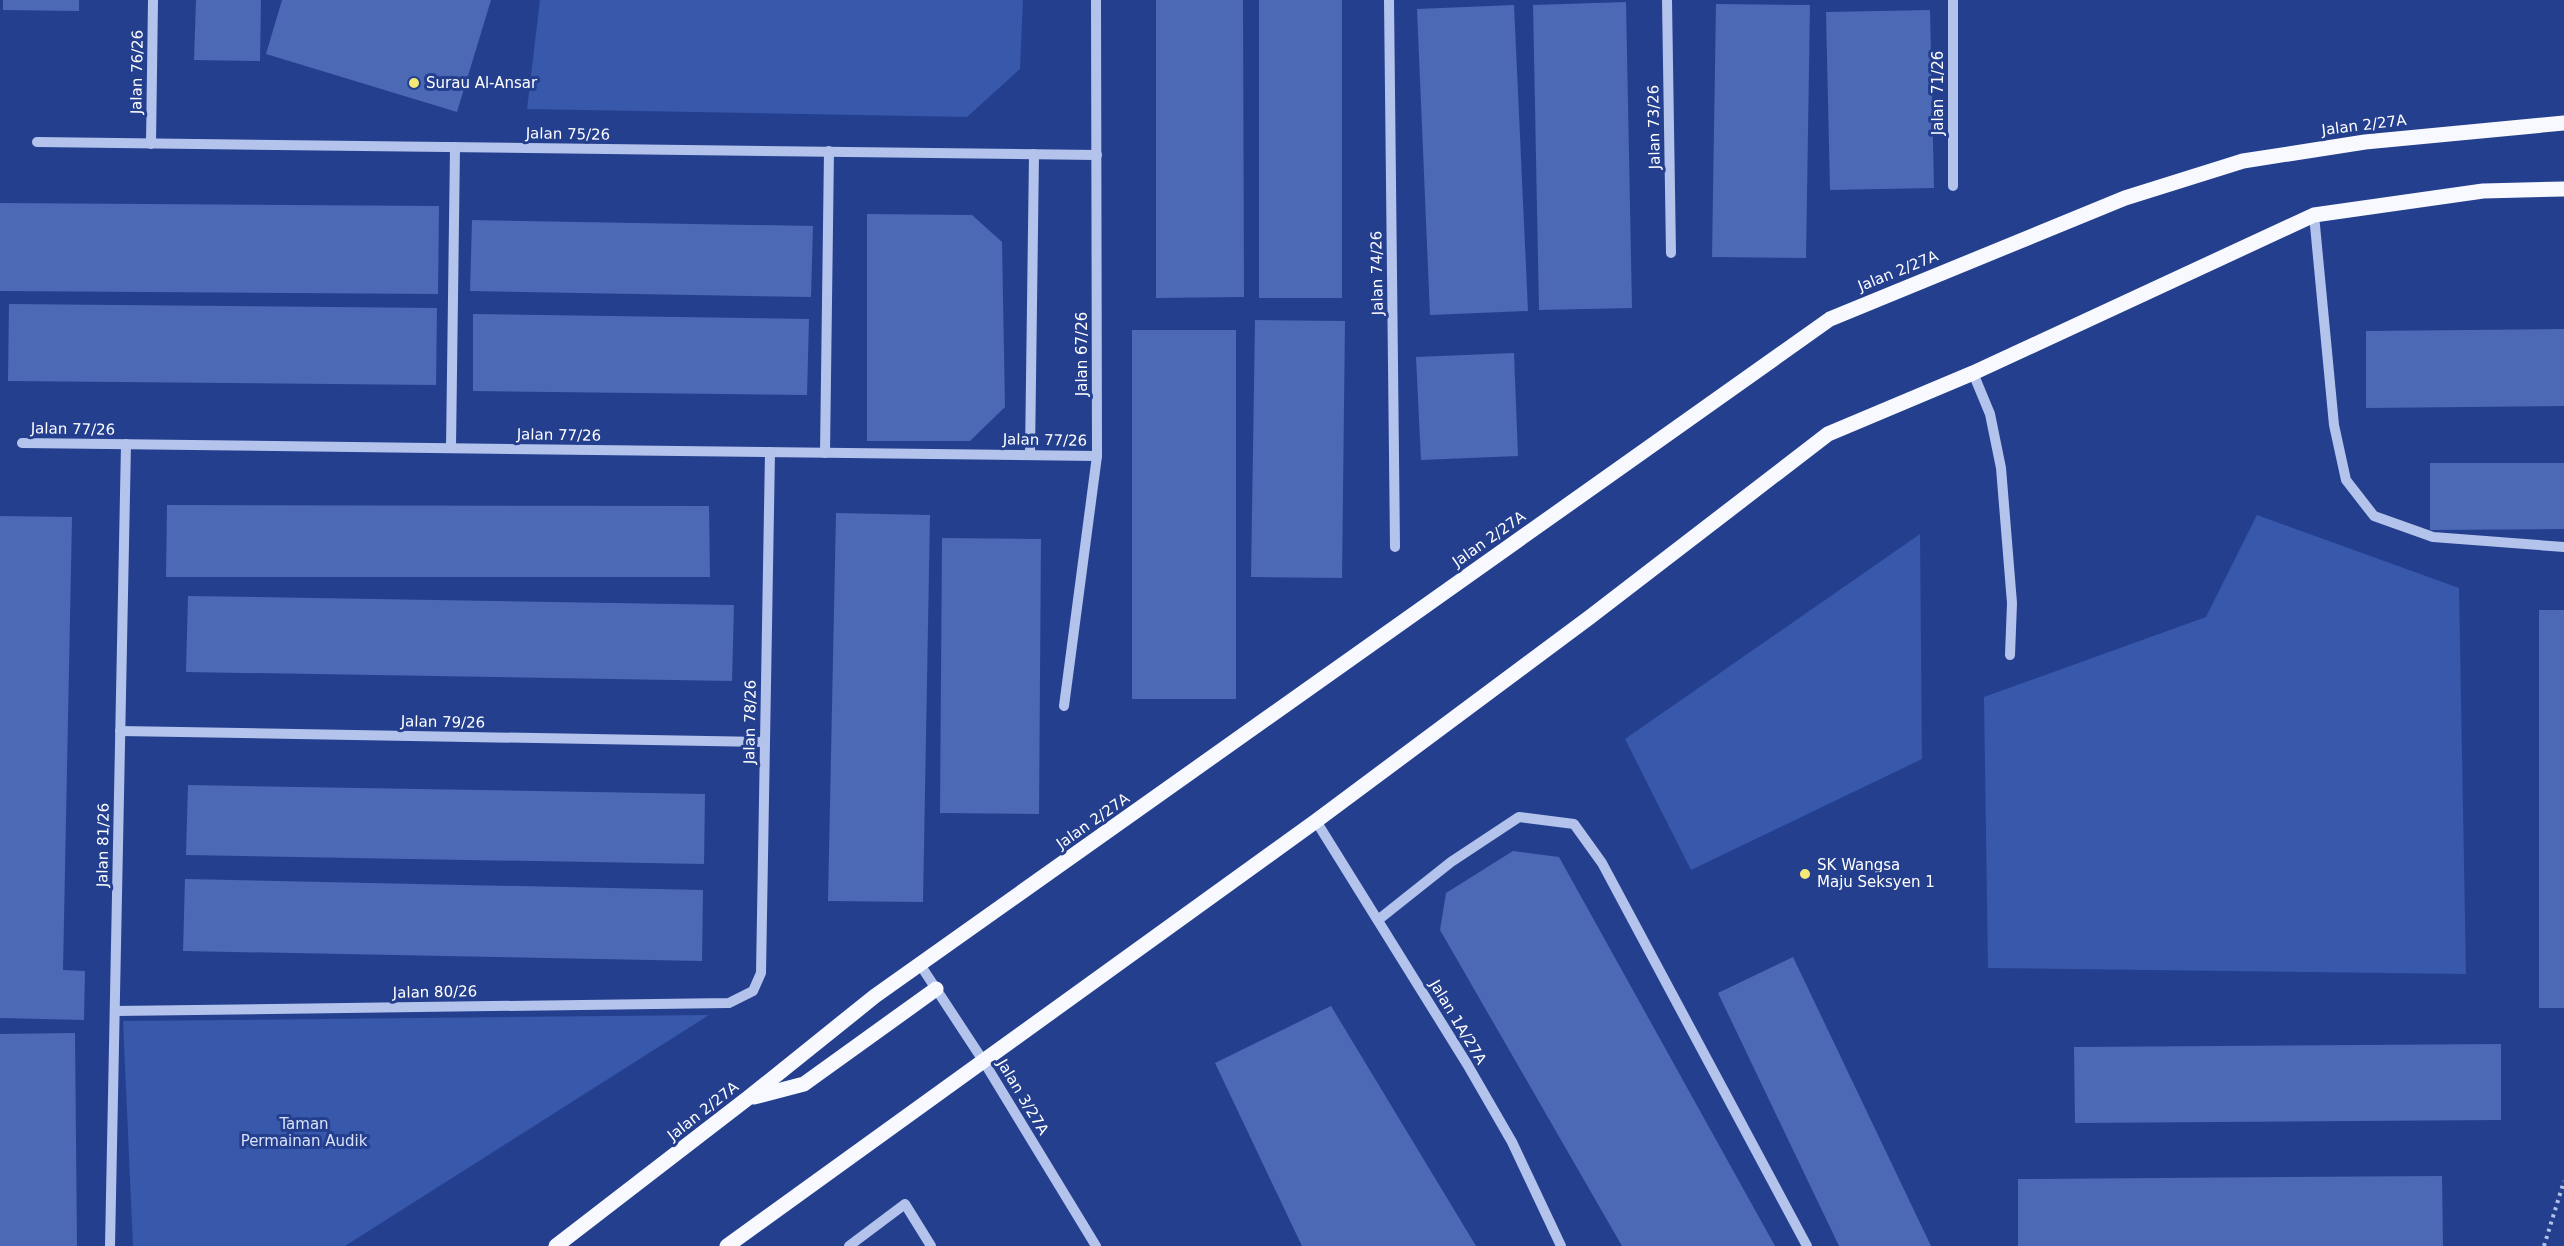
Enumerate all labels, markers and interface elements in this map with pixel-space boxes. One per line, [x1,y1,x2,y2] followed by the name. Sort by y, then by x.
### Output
[127,30,147,115] street label: Jalan 76/26
[1929,51,1947,136] street label: Jalan 71/26
[426,74,538,92] place label: Surau Al-Ansar
[407,76,421,90] marker: Surau Al-Ansar
[1644,85,1664,170] street label: Jalan 73/26
[2320,111,2408,139] street label: Jalan 2/27A
[525,124,610,144] street label: Jalan 75/26
[1367,231,1387,316] street label: Jalan 74/26
[1854,246,1942,296] street label: Jalan 2/27A
[1073,312,1091,397] street label: Jalan 67/26
[30,419,115,439] street label: Jalan 77/26
[516,425,601,445] street label: Jalan 77/26
[1002,430,1087,450] street label: Jalan 77/26
[1448,507,1530,571] street label: Jalan 2/27A
[740,680,760,765] street label: Jalan 78/26
[400,712,485,732] street label: Jalan 79/26
[1052,789,1134,853] street label: Jalan 2/27A
[93,803,113,888] street label: Jalan 81/26
[1817,856,1935,891] place label: SK Wangsa Maju Seksyen 1
[1798,867,1812,881] marker: SK Wangsa Maju Seksyen 1
[1425,976,1491,1068] street label: Jalan 1A/27A
[392,982,477,1002] street label: Jalan 80/26
[993,1055,1053,1139] street label: Jalan 3/27A
[663,1077,743,1145] street label: Jalan 2/27A
[241,1115,368,1150] park label: Taman Permainan Audik

